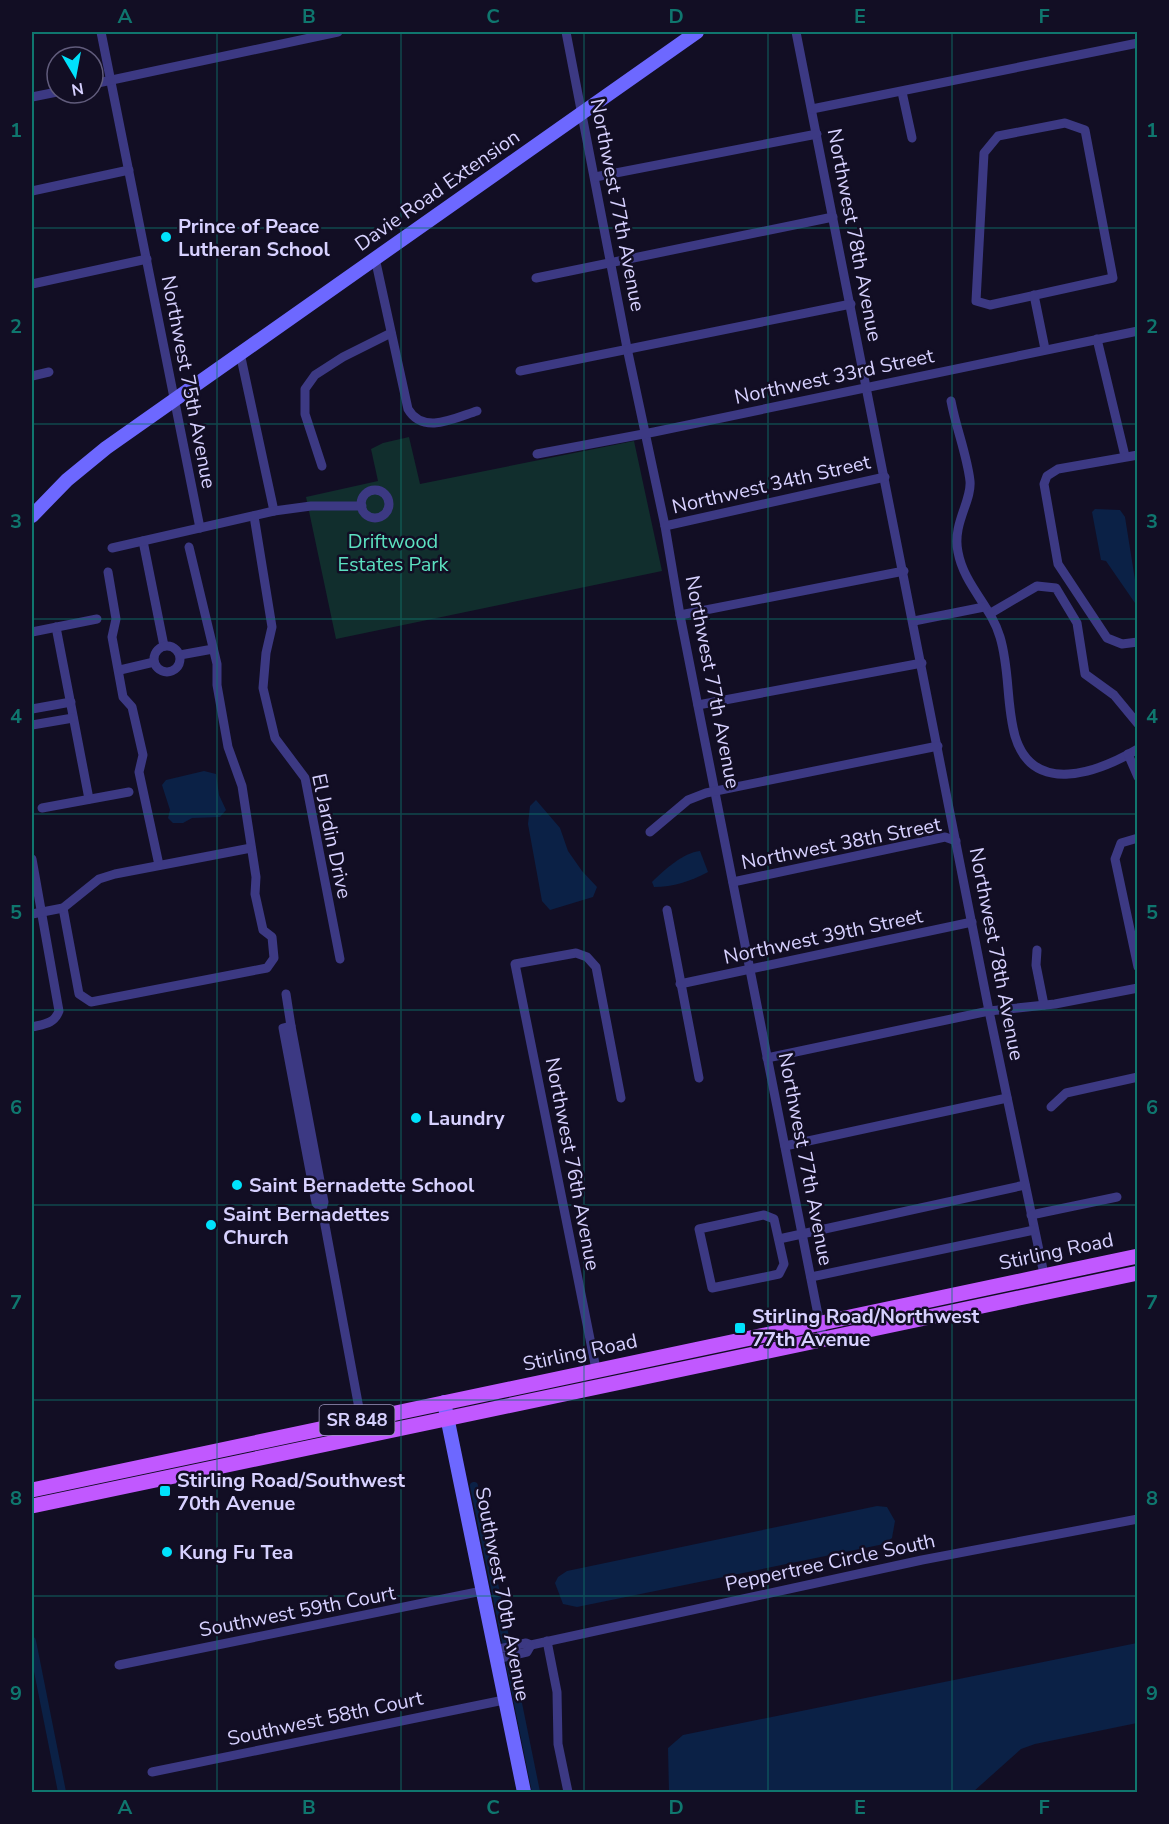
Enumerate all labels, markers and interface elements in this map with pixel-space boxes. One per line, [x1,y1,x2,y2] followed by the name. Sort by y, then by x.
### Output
[118,3,133,30] text: A
[302,3,316,30] text: B
[486,3,500,30] text: C
[668,3,684,30] text: D
[854,3,866,30] text: E
[1038,3,1050,30] text: F
[45,45,105,105] north arrow
[70,77,85,101] text: N
[584,96,651,314] street label: Northwest 77th Avenue
[10,117,22,144] text: 1
[1146,117,1158,144] text: 1
[349,123,525,258] street label: Davie Road Extension
[821,126,888,344] street label: Northwest 78th Avenue
[178,213,330,263] place label: Prince of Peace Lutheran School
[159,230,173,244] marker: Prince of Peace Lutheran School
[155,273,222,491] street label: Northwest 75th Avenue
[10,313,22,340] text: 2
[1146,313,1158,340] text: 2
[732,342,937,411] street label: Northwest 33rd Street
[669,448,874,520] street label: Northwest 34th Street
[10,508,22,535] text: 3
[1146,508,1158,535] text: 3
[338,528,449,578] park label: Driftwood Estates Park
[679,573,746,791] street label: Northwest 77th Avenue
[10,703,22,730] text: 4
[1146,703,1158,730] text: 4
[305,771,358,901] street label: El Jardin Drive
[739,811,944,876] street label: Northwest 38th Street
[963,845,1030,1063] street label: Northwest 78th Avenue
[10,899,22,926] text: 5
[1146,899,1158,926] text: 5
[721,902,926,971] street label: Northwest 39th Street
[772,1050,839,1268] street label: Northwest 77th Avenue
[539,1055,606,1273] street label: Northwest 76th Avenue
[10,1094,22,1121] text: 6
[1146,1094,1158,1121] text: 6
[428,1105,505,1132] place label: Laundry
[409,1111,423,1125] marker: Laundry
[249,1172,475,1199] place label: Saint Bernadette School
[230,1178,244,1192] marker: Saint Bernadette School
[223,1201,390,1251] place label: Saint Bernadettes Church
[204,1218,218,1232] marker: Saint Bernadettes Church
[996,1226,1116,1277] street label: Stirling Road
[10,1289,22,1316] text: 7
[1146,1289,1158,1316] text: 7
[752,1303,979,1353] place label: Stirling Road/Northwest 77th Avenue
[733,1321,747,1335] marker: Stirling Road/Northwest 77th Avenue
[520,1327,640,1378] street label: Stirling Road
[320,1405,394,1435] road number: SR 848
[177,1467,405,1517] place label: Stirling Road/Southwest 70th Avenue
[158,1484,172,1498] marker: Stirling Road/Southwest 70th Avenue
[10,1485,22,1512] text: 8
[469,1485,537,1703] street label: Southwest 70th Avenue
[1146,1485,1158,1512] text: 8
[723,1527,938,1598] street label: Peppertree Circle South
[179,1539,293,1566] place label: Kung Fu Tea
[160,1545,174,1559] marker: Kung Fu Tea
[197,1579,398,1644] street label: Southwest 59th Court
[10,1680,22,1707] text: 9
[1146,1680,1158,1707] text: 9
[225,1684,426,1752] street label: Southwest 58th Court
[118,1794,133,1821] text: A
[302,1794,316,1821] text: B
[486,1794,500,1821] text: C
[668,1794,684,1821] text: D
[854,1794,866,1821] text: E
[1038,1794,1050,1821] text: F

